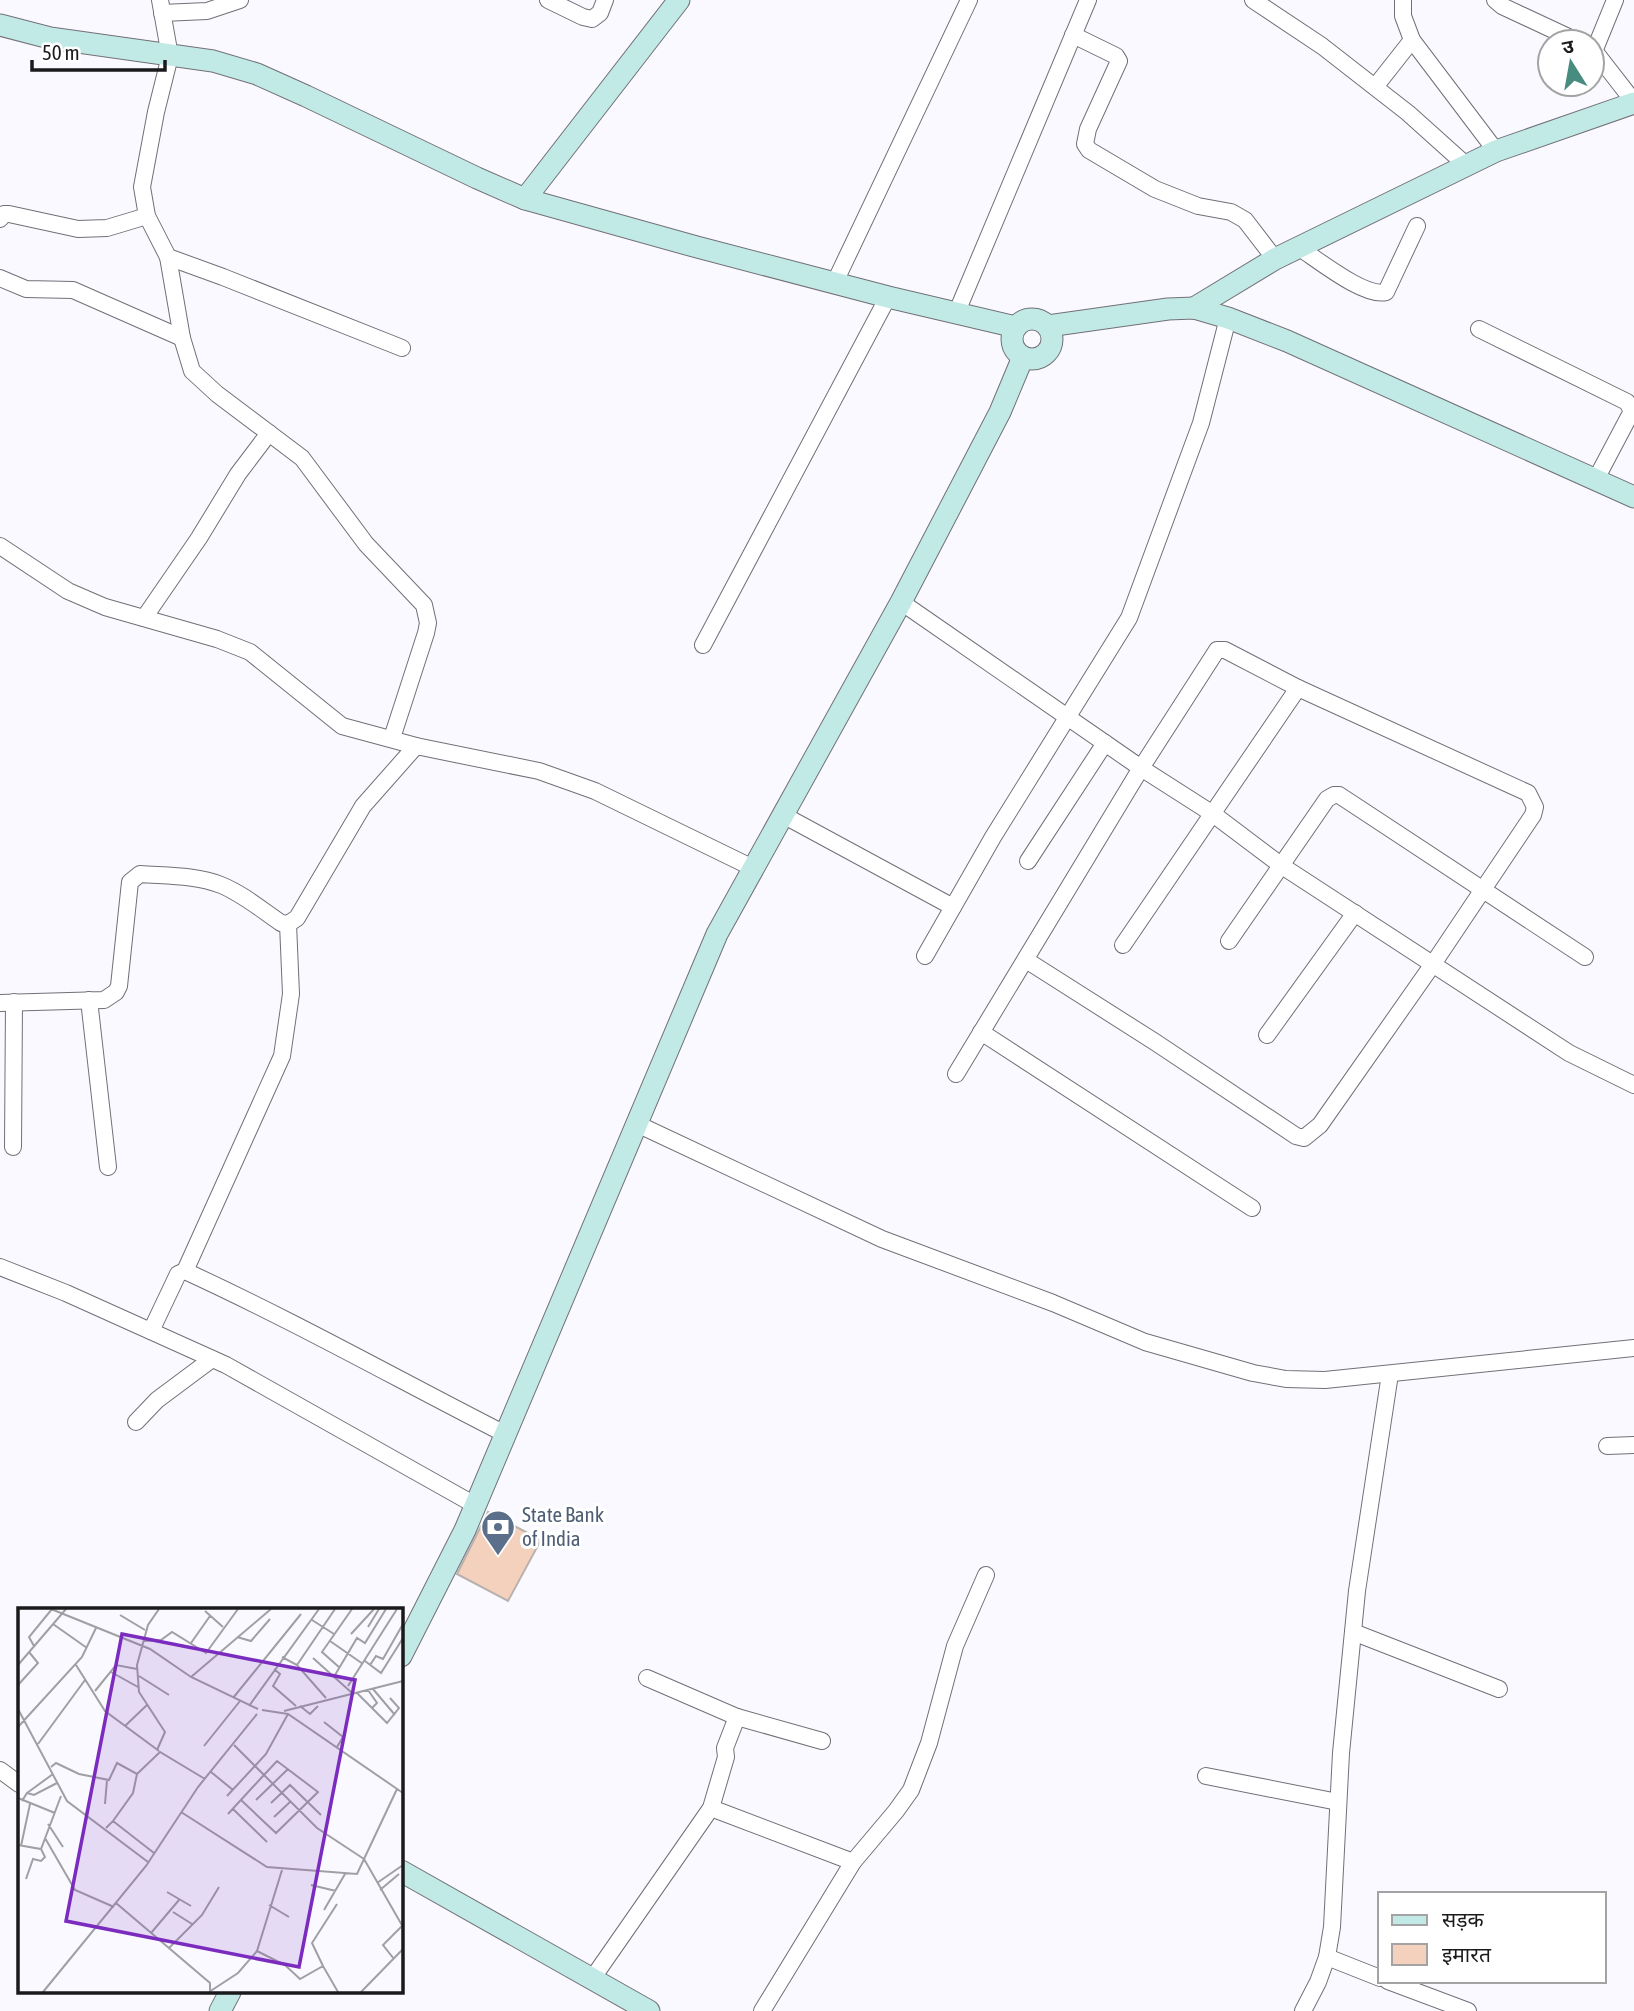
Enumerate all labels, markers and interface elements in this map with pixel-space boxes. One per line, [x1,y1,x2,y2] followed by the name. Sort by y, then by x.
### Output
[32,28,164,72] scale bar
[1536,28,1606,98] north arrow
[1560,34,1576,58] text: उ
[42,40,80,64] text: 50 m
[522,1502,604,1550] place label: State Bank of India
[479,1508,517,1557] bank icon: State Bank of India
[18,1608,402,1994] inset map
[1378,1892,1606,1983] legend
[1442,1907,1484,1931] text: सड़क
[1442,1942,1492,1966] text: इमारत

